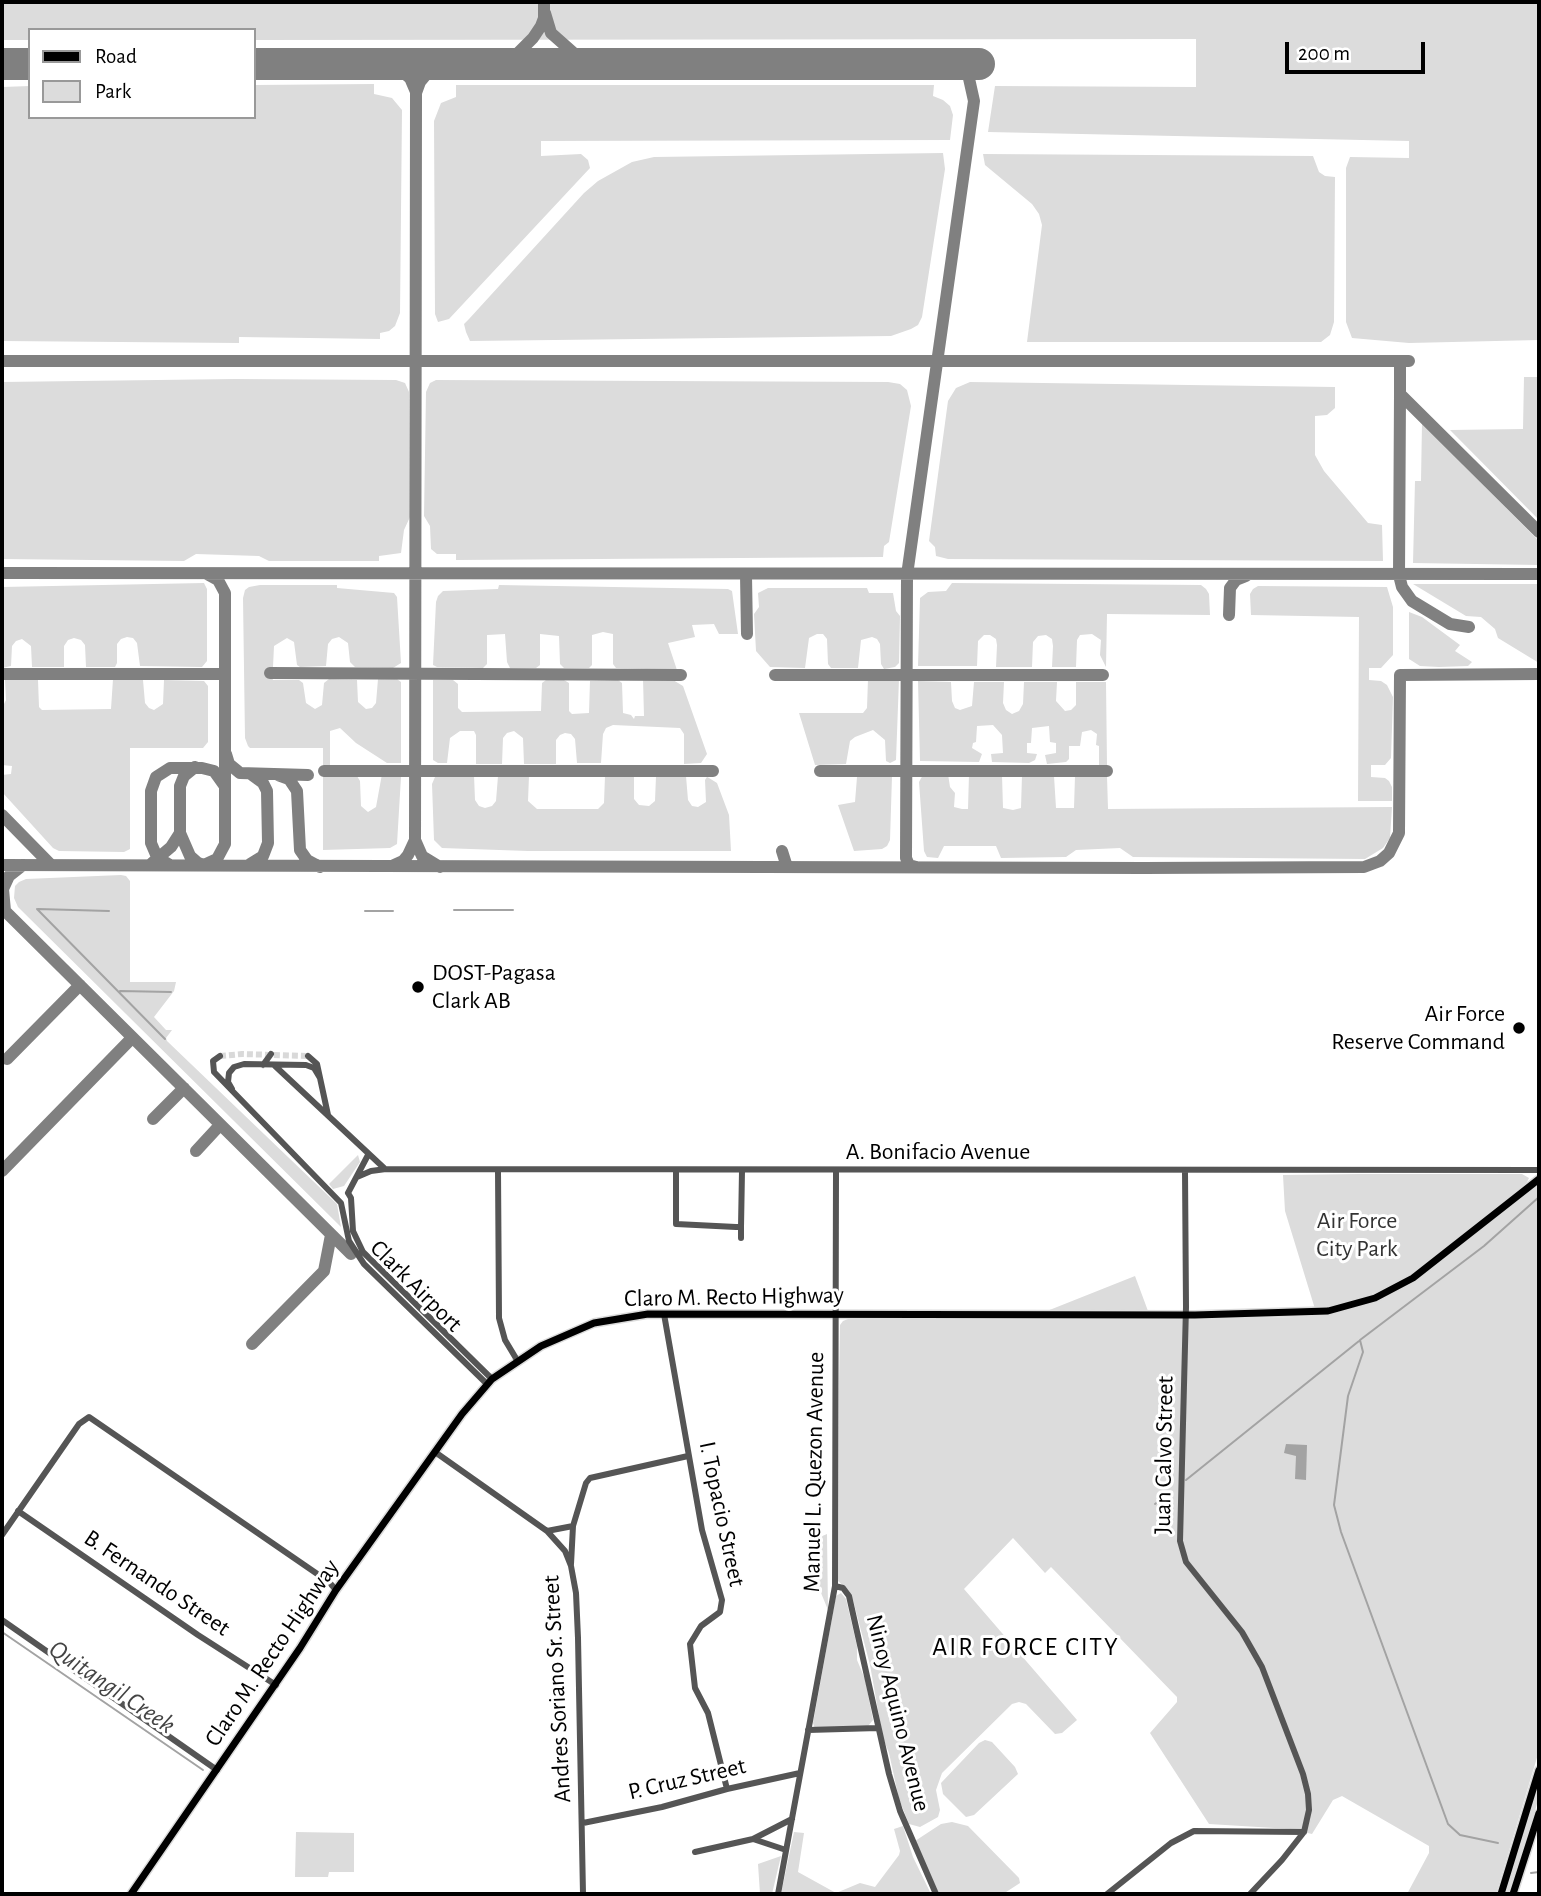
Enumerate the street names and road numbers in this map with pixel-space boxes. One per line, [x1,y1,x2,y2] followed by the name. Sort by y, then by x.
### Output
[846,1138,1030,1166] street label: A. Bonifacio Avenue
[364,1234,468,1338] street label: Clark Airport
[624,1281,844,1313] street label: Claro M. Recto Highway
[798,1351,830,1593] street label: Manuel L. Quezon Avenue
[1148,1376,1180,1534] street label: Juan Calvo Street
[693,1439,751,1589] street label: I. Topacio Street
[78,1524,236,1642] street label: B. Fernando Street
[199,1554,345,1752] street label: Claro M. Recto Highway
[537,1575,577,1803] street label: Andres Soriano Sr. Street
[860,1611,936,1815] street label: Ninoy Aquino Avenue
[625,1751,749,1807] street label: P. Cruz Street

